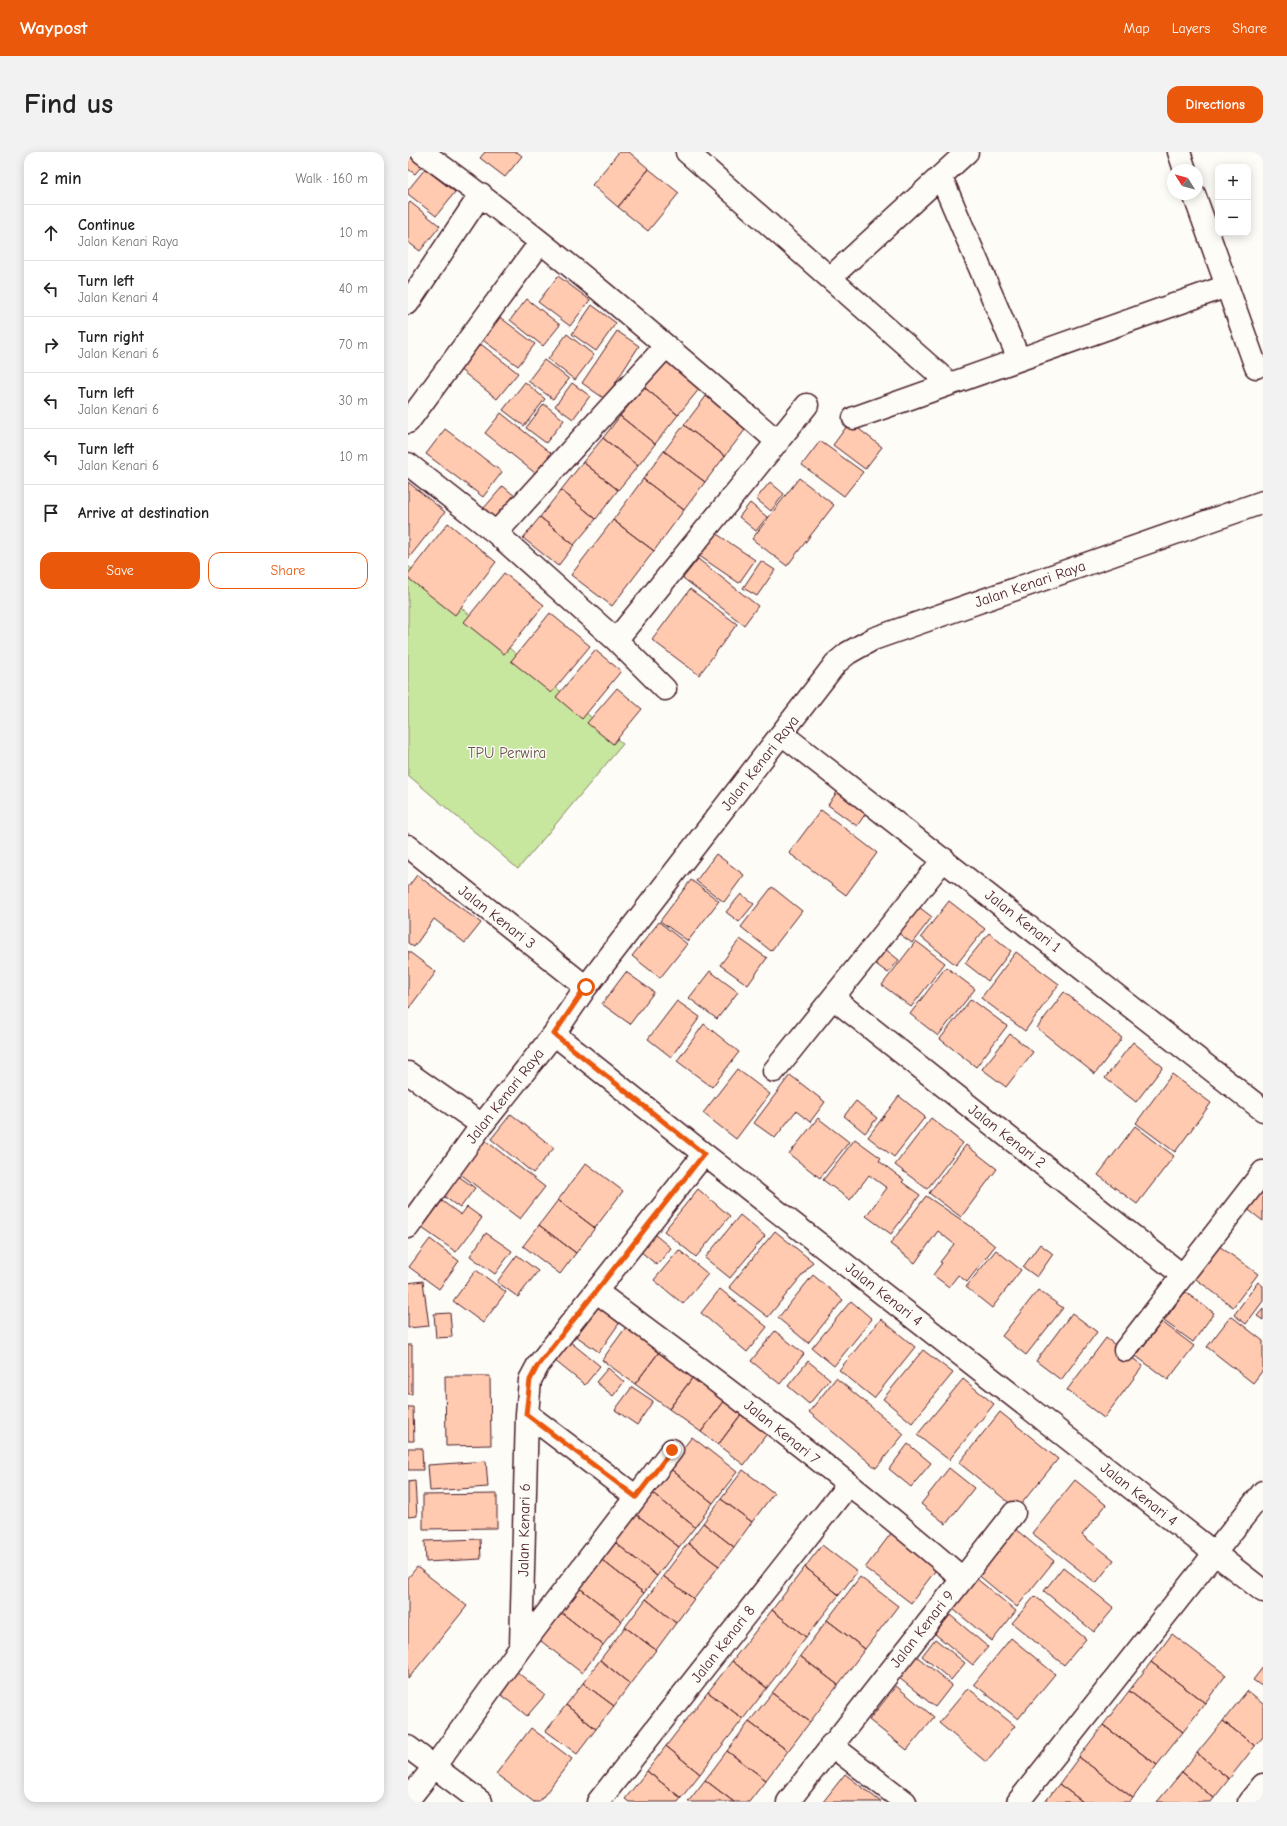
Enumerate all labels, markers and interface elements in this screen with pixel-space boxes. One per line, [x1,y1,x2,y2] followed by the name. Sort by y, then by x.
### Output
[20,17,88,39] text: Waypost
[1123,20,1150,37] text: Map
[1172,20,1210,37] text: Layers
[1232,20,1267,37] text: Share
[1167,86,1263,123] button: Directions
[24,88,113,120] text: Find us
[1167,164,1203,200] north arrow
[1215,164,1251,236] map controls
[1215,164,1251,200] button: +
[40,169,81,188] text: 2 min
[296,171,368,186] text: Walk · 160 m
[1215,200,1251,236] button: −
[78,216,135,234] text: Continue
[40,222,62,244] icon: ahead
[340,225,368,240] text: 10 m
[78,234,179,249] text: Jalan Kenari Raya
[78,272,134,290] text: Turn left
[40,278,62,300] icon: left
[339,281,368,296] text: 40 m
[78,290,158,305] text: Jalan Kenari 4
[78,328,144,346] text: Turn right
[40,334,62,356] icon: right
[339,337,368,352] text: 70 m
[78,346,159,361] text: Jalan Kenari 6
[78,384,134,402] text: Turn left
[40,390,62,412] icon: left
[338,393,368,408] text: 30 m
[78,402,159,417] text: Jalan Kenari 6
[78,440,134,458] text: Turn left
[40,446,62,468] icon: left
[340,449,368,464] text: 10 m
[78,458,159,473] text: Jalan Kenari 6
[40,502,62,524] icon: arrive
[78,504,209,522] text: Arrive at destination
[40,552,200,589] button: Save
[208,552,368,589] button: Share
[972,557,1088,611] street label: Jalan Kenari Raya
[717,712,803,814] street label: Jalan Kenari Raya
[468,744,546,762] park label: TPU Perwira
[455,881,539,953] street label: Jalan Kenari 3
[982,886,1065,956] street label: Jalan Kenari 1
[577,978,595,996] route start
[462,1045,548,1147] street label: Jalan Kenari Raya
[965,1100,1049,1172] street label: Jalan Kenari 2
[842,1258,926,1330] street label: Jalan Kenari 4
[740,1396,824,1468] street label: Jalan Kenari 7
[663,1441,681,1459] route end
[1097,1458,1181,1530] street label: Jalan Kenari 4
[514,1483,534,1577] street label: Jalan Kenari 6
[886,1587,958,1671] street label: Jalan Kenari 9
[687,1602,759,1686] street label: Jalan Kenari 8

